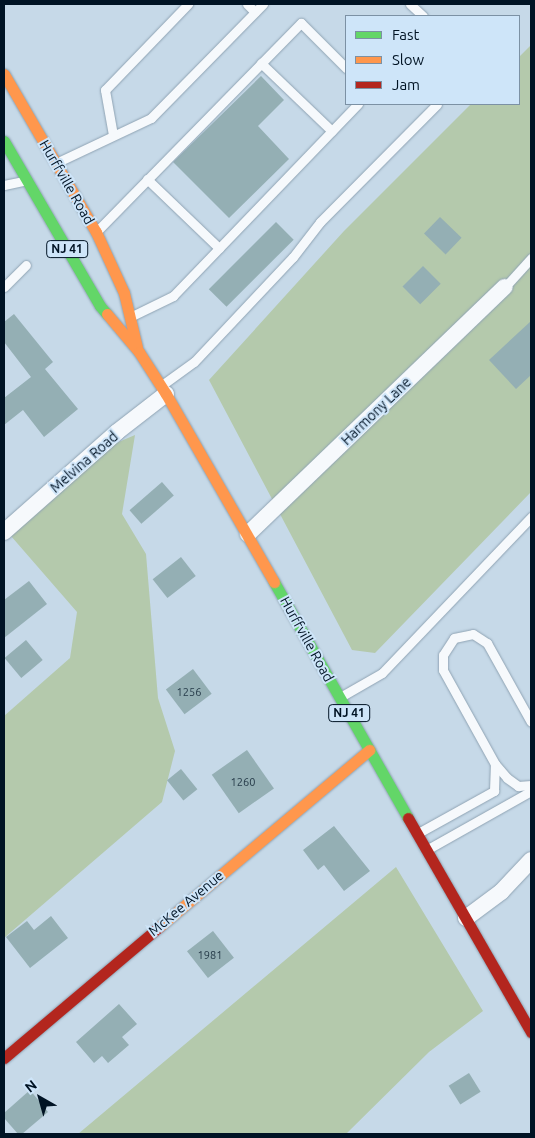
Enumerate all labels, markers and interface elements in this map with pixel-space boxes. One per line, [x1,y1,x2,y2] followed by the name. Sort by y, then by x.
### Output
[345,15,520,105] legend
[392,26,419,43] text: Fast
[392,51,424,68] text: Slow
[392,76,420,93] text: Jam
[36,137,98,227] street label: Hurffville Road
[46,240,88,258] road number: NJ 41
[338,374,414,448] street label: Harmony Lane
[47,428,121,496] street label: Melvina Road
[277,593,337,685] street label: Hurffville Road
[177,685,201,699] house number: 1256
[328,704,370,722] road number: NJ 41
[231,775,255,789] house number: 1260
[145,867,227,939] street label: McKee Avenue
[198,948,222,962] house number: 1981
[15,1073,65,1123] north arrow
[22,1077,40,1096] text: N

